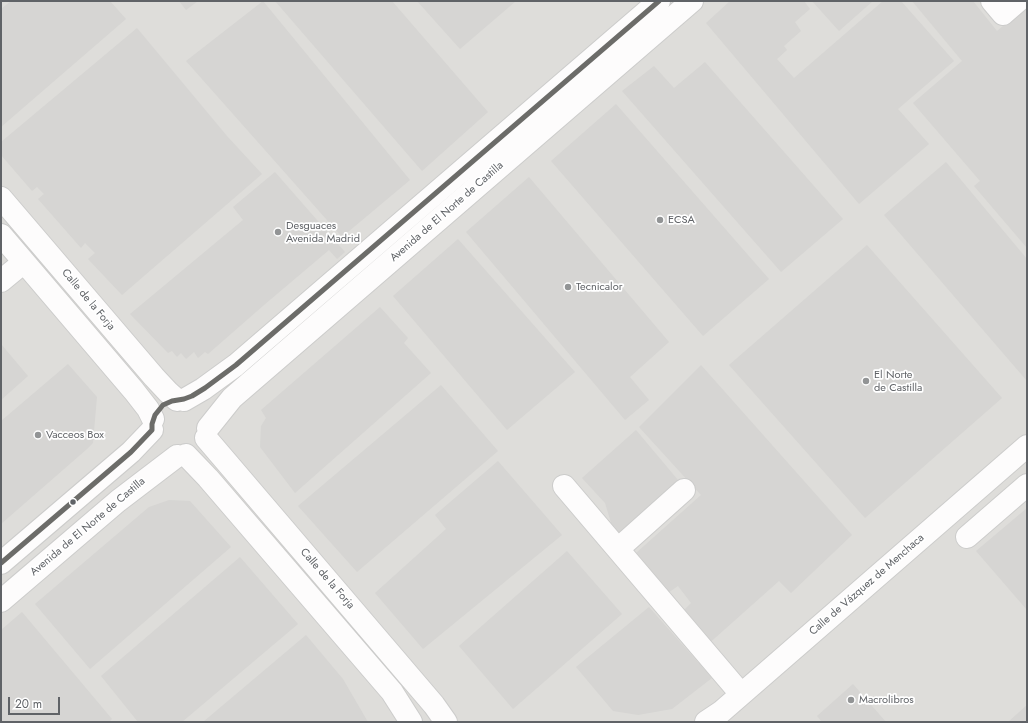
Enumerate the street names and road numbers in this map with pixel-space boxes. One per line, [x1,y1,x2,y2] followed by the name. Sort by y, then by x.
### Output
[388,159,506,265] street label: Avenida de El Norte de Castilla
[58,267,118,333] street label: Calle de la Forja
[28,475,148,579] street label: Avenida de El Norte de Castilla
[807,531,927,639] street label: Calle de Vázquez de Menchaca
[297,546,357,612] street label: Calle de la Forja

